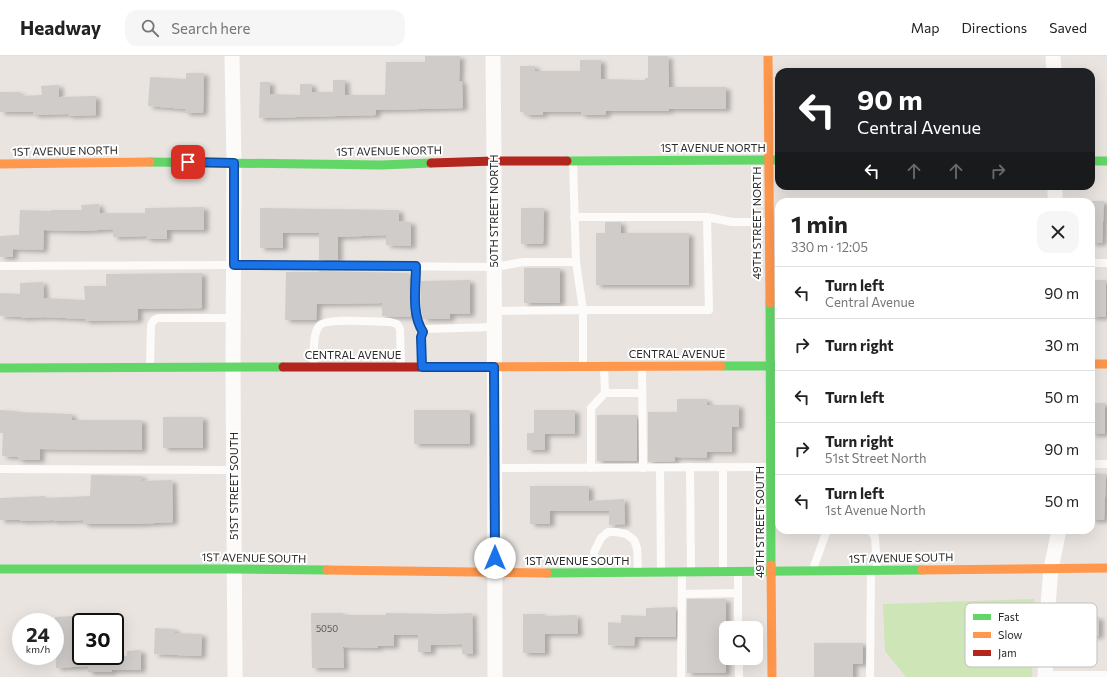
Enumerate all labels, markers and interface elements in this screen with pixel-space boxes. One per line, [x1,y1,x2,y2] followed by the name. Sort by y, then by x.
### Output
[125,10,405,46] search box
[20,16,101,39] text: Headway
[139,17,161,39] icon: search
[171,19,251,37] text: Search here
[911,19,940,36] text: Map
[962,19,1027,36] text: Directions
[1049,19,1087,36] text: Saved
[857,82,923,116] text: 90 m
[791,84,843,136] icon: left
[857,116,981,138] text: Central Avenue
[660,141,766,154] street label: 1ST AVENUE NORTH
[12,143,118,158] street label: 1ST AVENUE NORTH
[336,143,442,158] street label: 1ST AVENUE NORTH
[171,145,205,179] pin
[177,151,199,173] icon: arrive
[487,154,500,268] street label: 50TH STREET NORTH
[861,160,883,182] icon: left
[903,160,925,182] icon: ahead
[945,160,967,182] icon: ahead
[987,160,1009,182] icon: right
[750,166,763,280] street label: 49TH STREET NORTH
[791,209,848,238] text: 1 min
[1037,211,1079,253] button: close
[791,239,868,255] text: 330 m · 12:05
[825,276,884,294] text: Turn left
[791,282,813,304] icon: left
[1044,284,1079,302] text: 90 m
[825,294,915,310] text: Central Avenue
[791,334,813,356] icon: right
[825,336,894,354] text: Turn right
[1045,336,1079,354] text: 30 m
[629,347,725,360] street label: CENTRAL AVENUE
[305,348,401,361] street label: CENTRAL AVENUE
[791,386,813,408] icon: left
[825,388,884,406] text: Turn left
[1045,388,1079,406] text: 50 m
[227,432,240,540] street label: 51ST STREET SOUTH
[825,432,894,450] text: Turn right
[791,438,813,460] icon: right
[1044,440,1079,458] text: 90 m
[825,450,927,466] text: 51st Street North
[753,466,766,578] street label: 49TH STREET SOUTH
[825,484,884,502] text: Turn left
[791,490,813,512] icon: left
[1045,492,1079,510] text: 50 m
[825,502,926,518] text: 1st Avenue North
[474,537,516,579] position arrow
[202,550,307,565] street label: 1ST AVENUE SOUTH
[848,550,953,565] street label: 1ST AVENUE SOUTH
[525,554,629,567] street label: 1ST AVENUE SOUTH
[965,603,1097,667] legend
[998,610,1020,623] text: Fast
[72,613,124,665] speed limit sign: 30
[719,621,763,665] map controls
[719,621,763,665] button: search
[26,622,50,646] text: 24
[316,623,338,634] house number: 5050
[998,628,1023,641] text: Slow
[26,643,50,655] text: km/h
[998,646,1017,660] text: Jam

